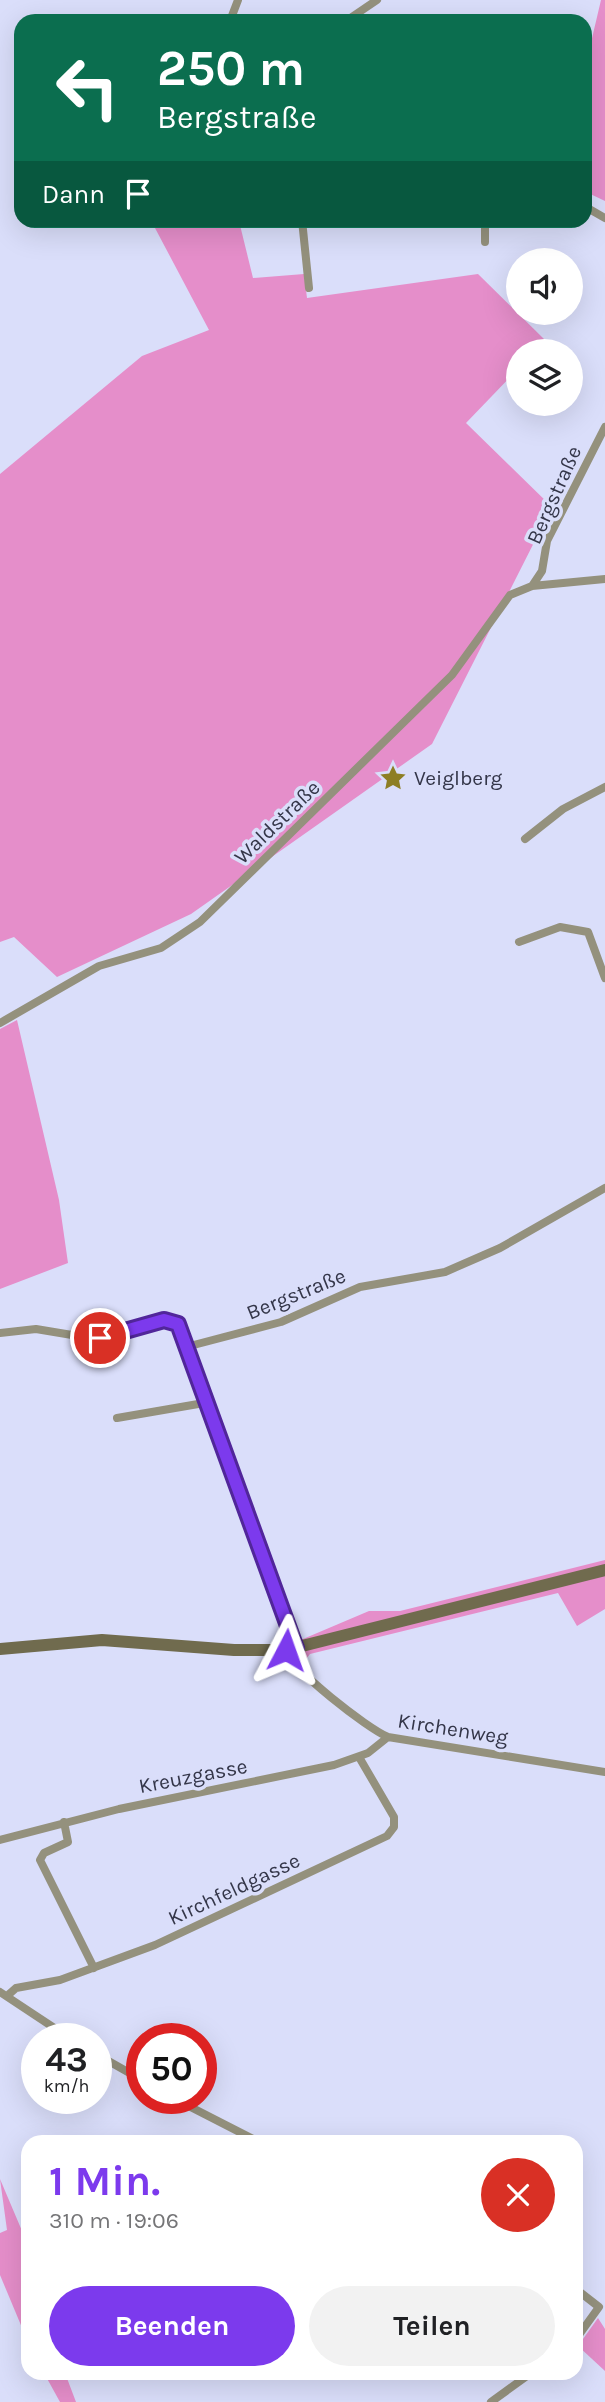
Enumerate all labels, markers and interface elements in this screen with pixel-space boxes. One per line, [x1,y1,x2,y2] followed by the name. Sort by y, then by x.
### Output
[157,40,305,97] text: 250 m
[42,42,133,133] icon: left
[157,99,317,136] text: Bergstraße
[119,175,157,213] icon: arrive
[42,179,105,210] text: Dann
[506,248,583,416] map controls
[506,248,583,325] button: sound
[506,339,583,416] button: layers
[522,442,586,548] street label: Bergstraße
[378,763,408,793] place icon: Veiglberg
[414,766,502,790] place label: Veiglberg
[229,775,325,869] street label: Waldstraße
[243,1263,349,1325] street label: Bergstraße
[70,1308,130,1368] pin
[81,1319,119,1357] icon: arrive
[249,1613,323,1687] position arrow
[396,1708,510,1750] street label: Kirchenweg
[137,1754,249,1798] street label: Kreuzgasse
[164,1848,304,1930] street label: Kirchfeldgasse
[126,2023,217,2114] speed limit sign: 50
[45,2039,88,2080] text: 43
[44,2075,89,2097] text: km/h
[49,2156,160,2206] text: 1 Min.
[481,2158,555,2232] button: close
[49,2207,179,2234] text: 310 m · 19:06
[49,2286,295,2366] button: Beenden
[309,2286,555,2366] button: Teilen

